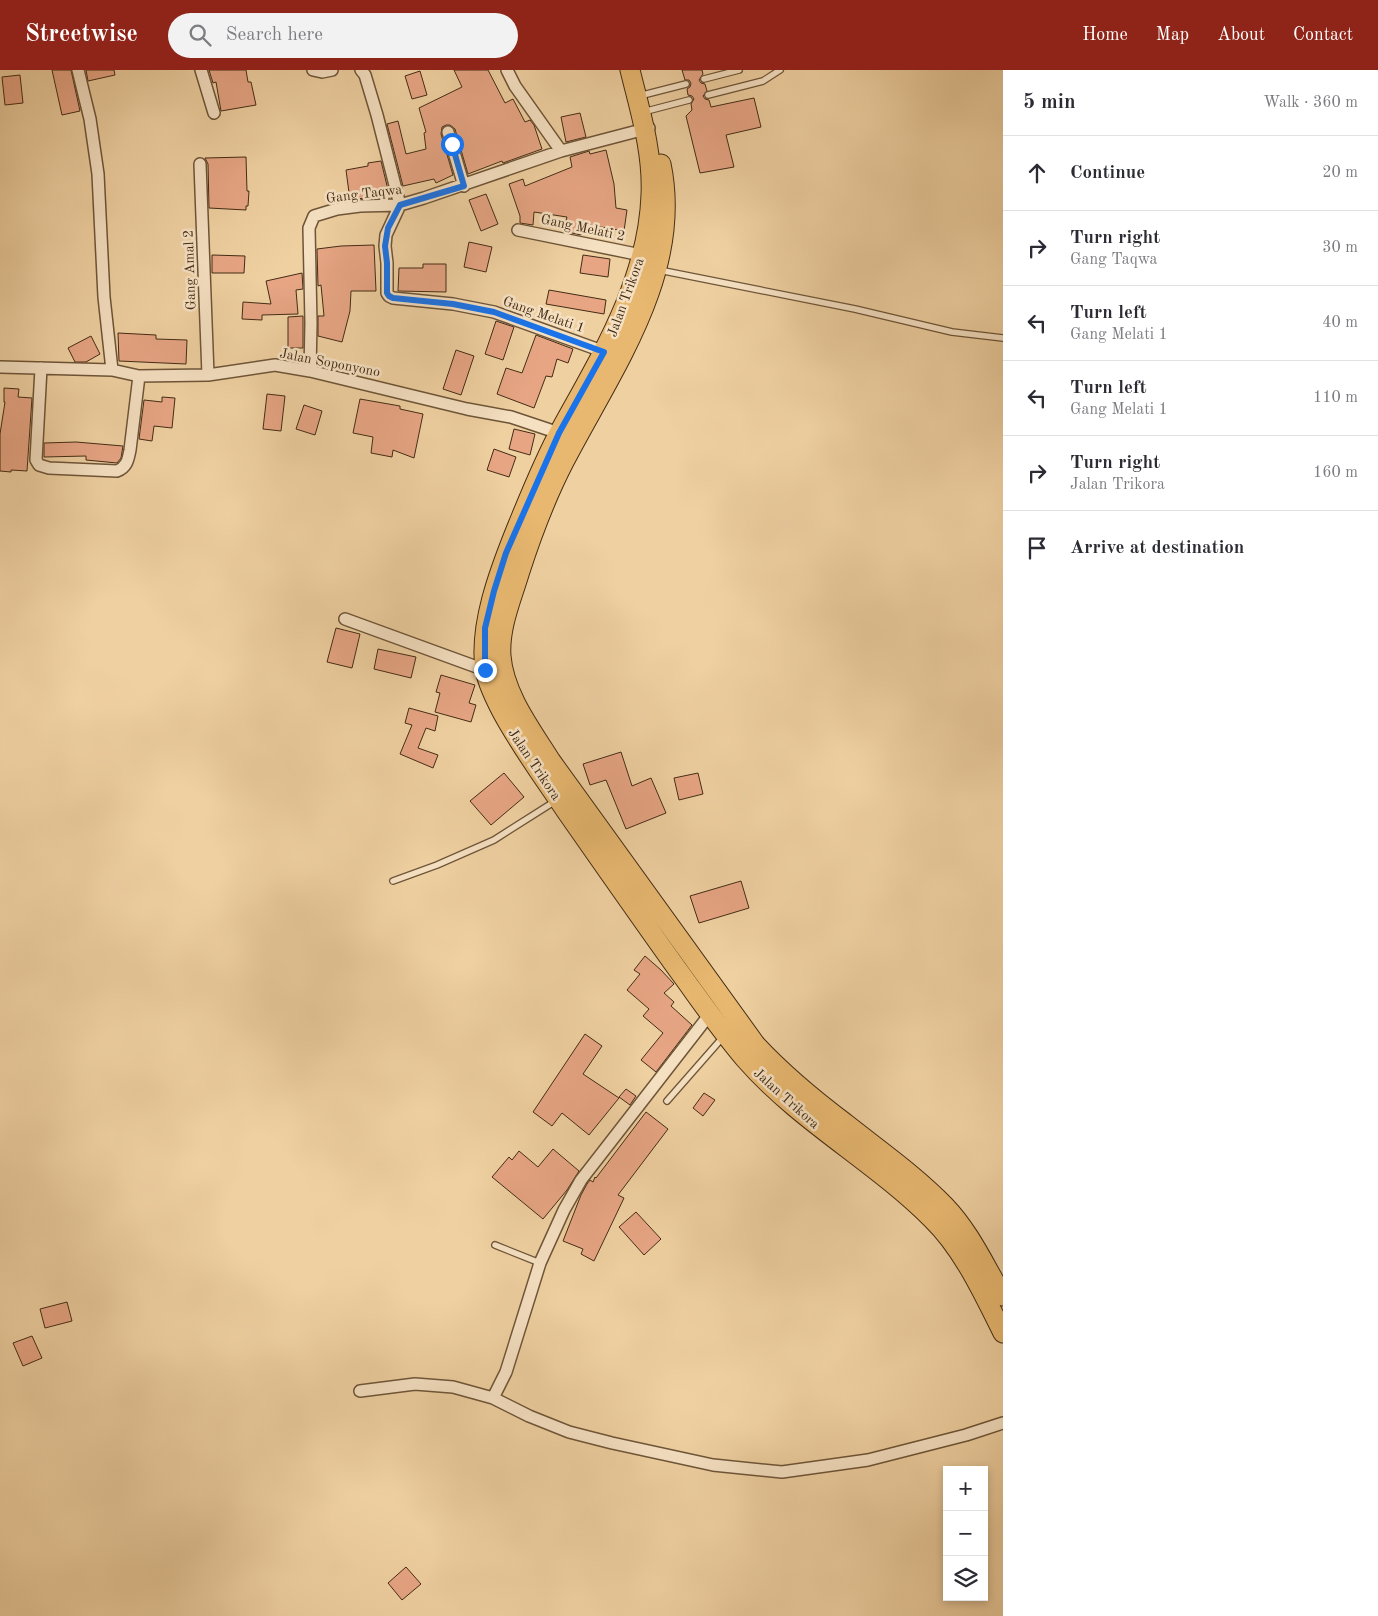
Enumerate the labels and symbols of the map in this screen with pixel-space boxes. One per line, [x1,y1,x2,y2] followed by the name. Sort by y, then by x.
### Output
[441,133,464,156] route start
[325,182,403,206] street label: Gang Taqwa
[539,212,626,244] street label: Gang Melati 2
[182,229,198,310] street label: Gang Amal 2
[605,256,647,339] street label: Jalan Trikora
[501,294,586,336] street label: Gang Melati 1
[278,346,381,380] street label: Jalan Soponyono
[474,659,497,682] route end
[505,726,563,803] street label: Jalan Trikora
[751,1066,822,1132] street label: Jalan Trikora

